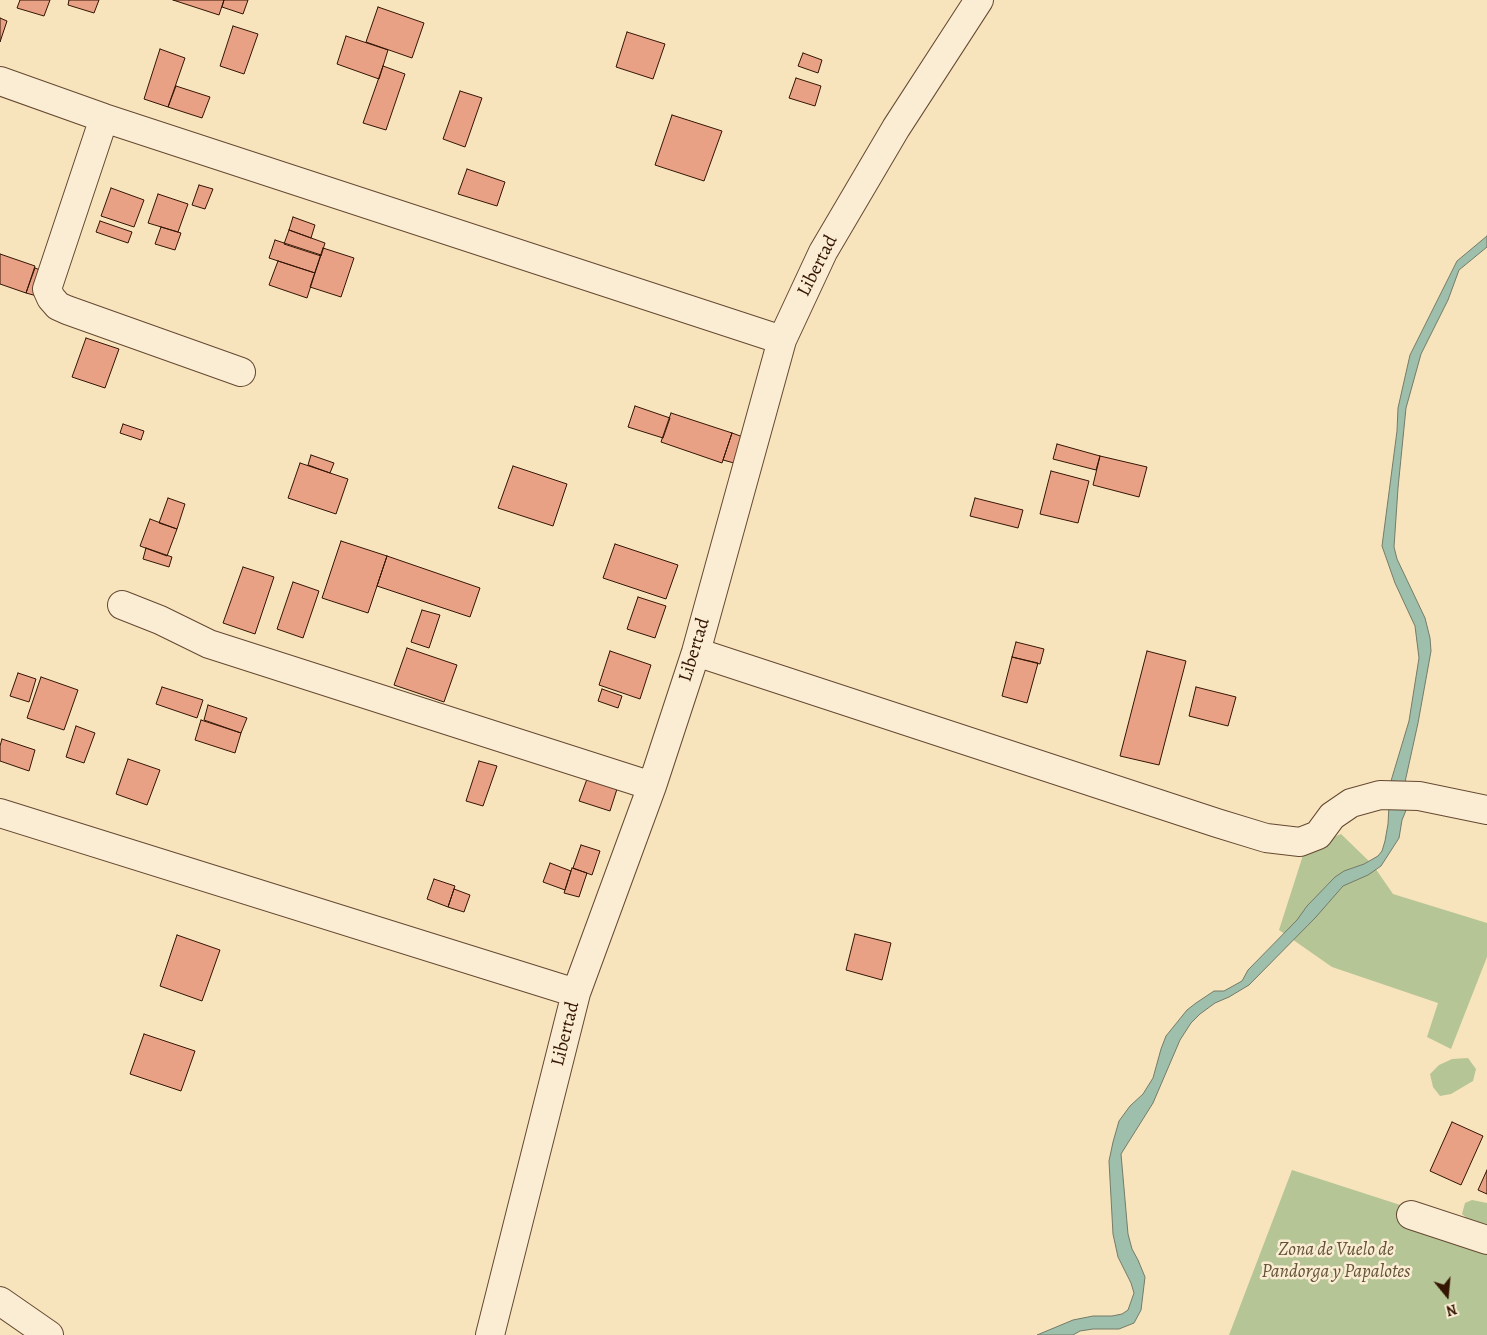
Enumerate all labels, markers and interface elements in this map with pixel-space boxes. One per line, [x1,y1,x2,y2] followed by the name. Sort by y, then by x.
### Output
[793,232,843,300] street label: Libertad
[674,615,716,685] street label: Libertad
[547,999,585,1069] street label: Libertad
[1262,1239,1410,1283] park label: Zona de Vuelo de Pandorga y Papalotes
[1422,1270,1472,1320] north arrow
[1444,1299,1459,1320] text: N

